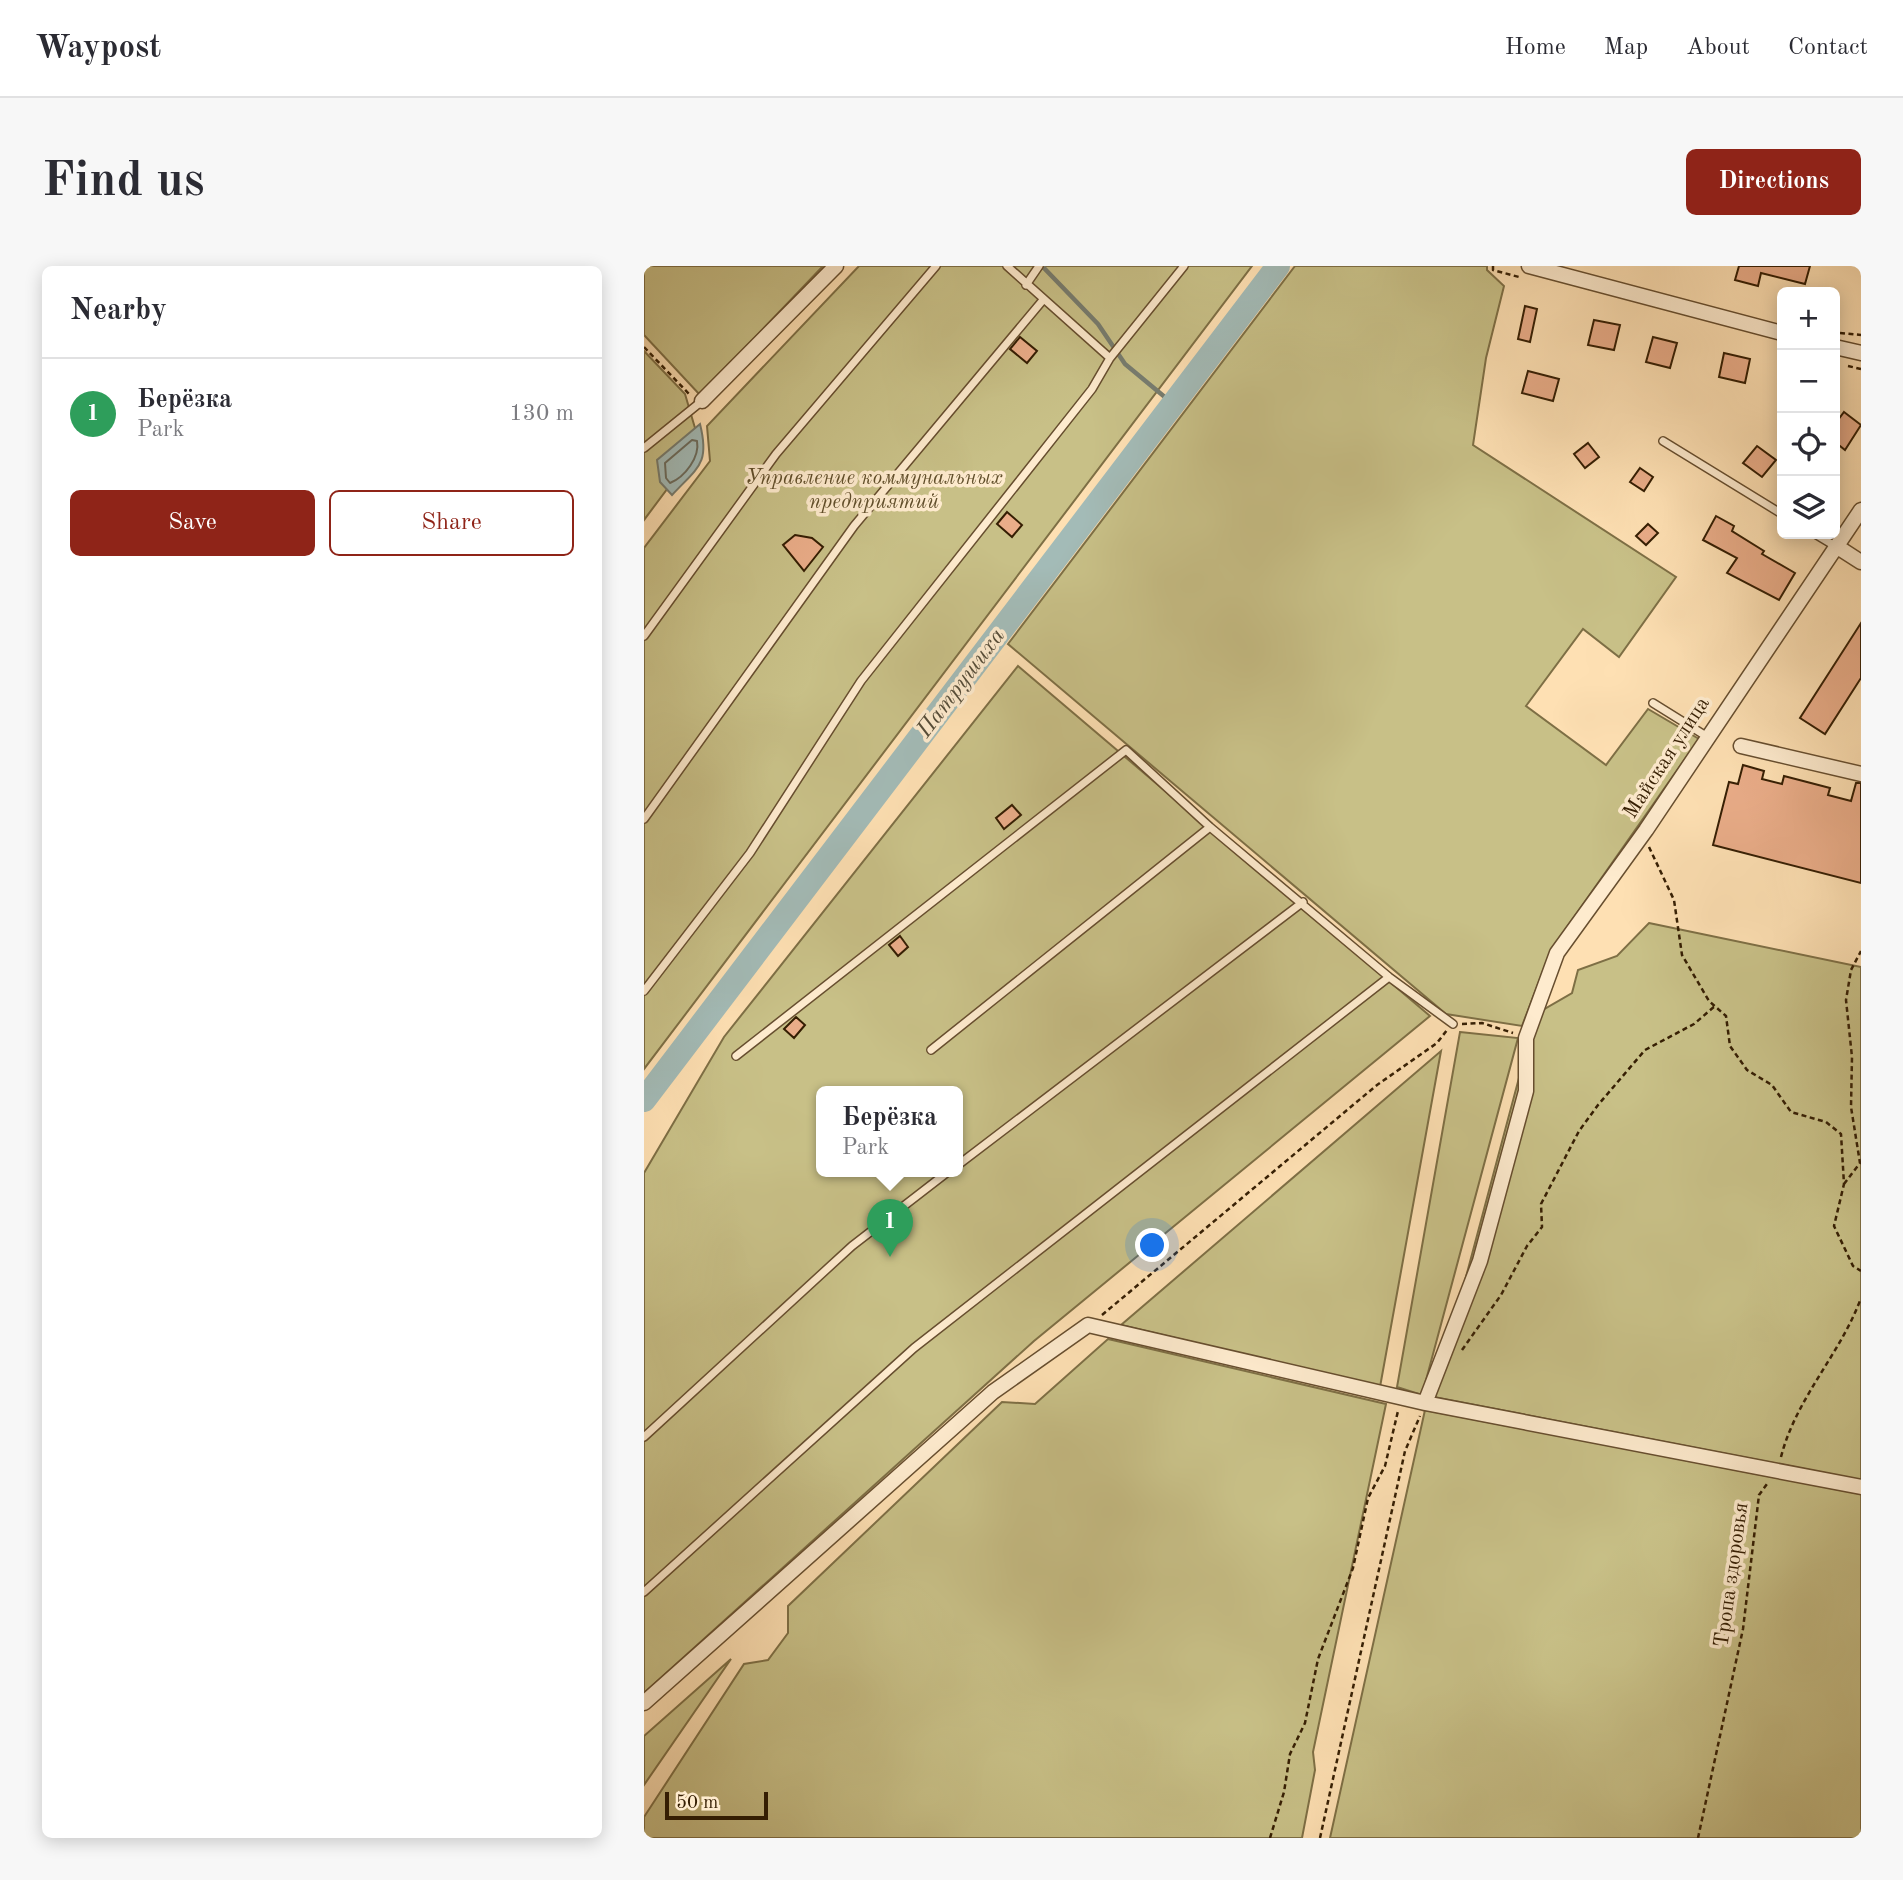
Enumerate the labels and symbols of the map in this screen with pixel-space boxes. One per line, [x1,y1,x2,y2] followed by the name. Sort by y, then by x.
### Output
[745,468,1003,513] park label: Управление коммунальных предприятий
[912,624,1010,743] water label: Патрушиха
[1620,694,1714,822] street label: Майская улица
[867,1199,913,1257] pin: 1
[1135,1228,1169,1262] your location
[1711,1501,1753,1649] street label: Тропа здоровья
[665,1789,768,1821] scale bar

